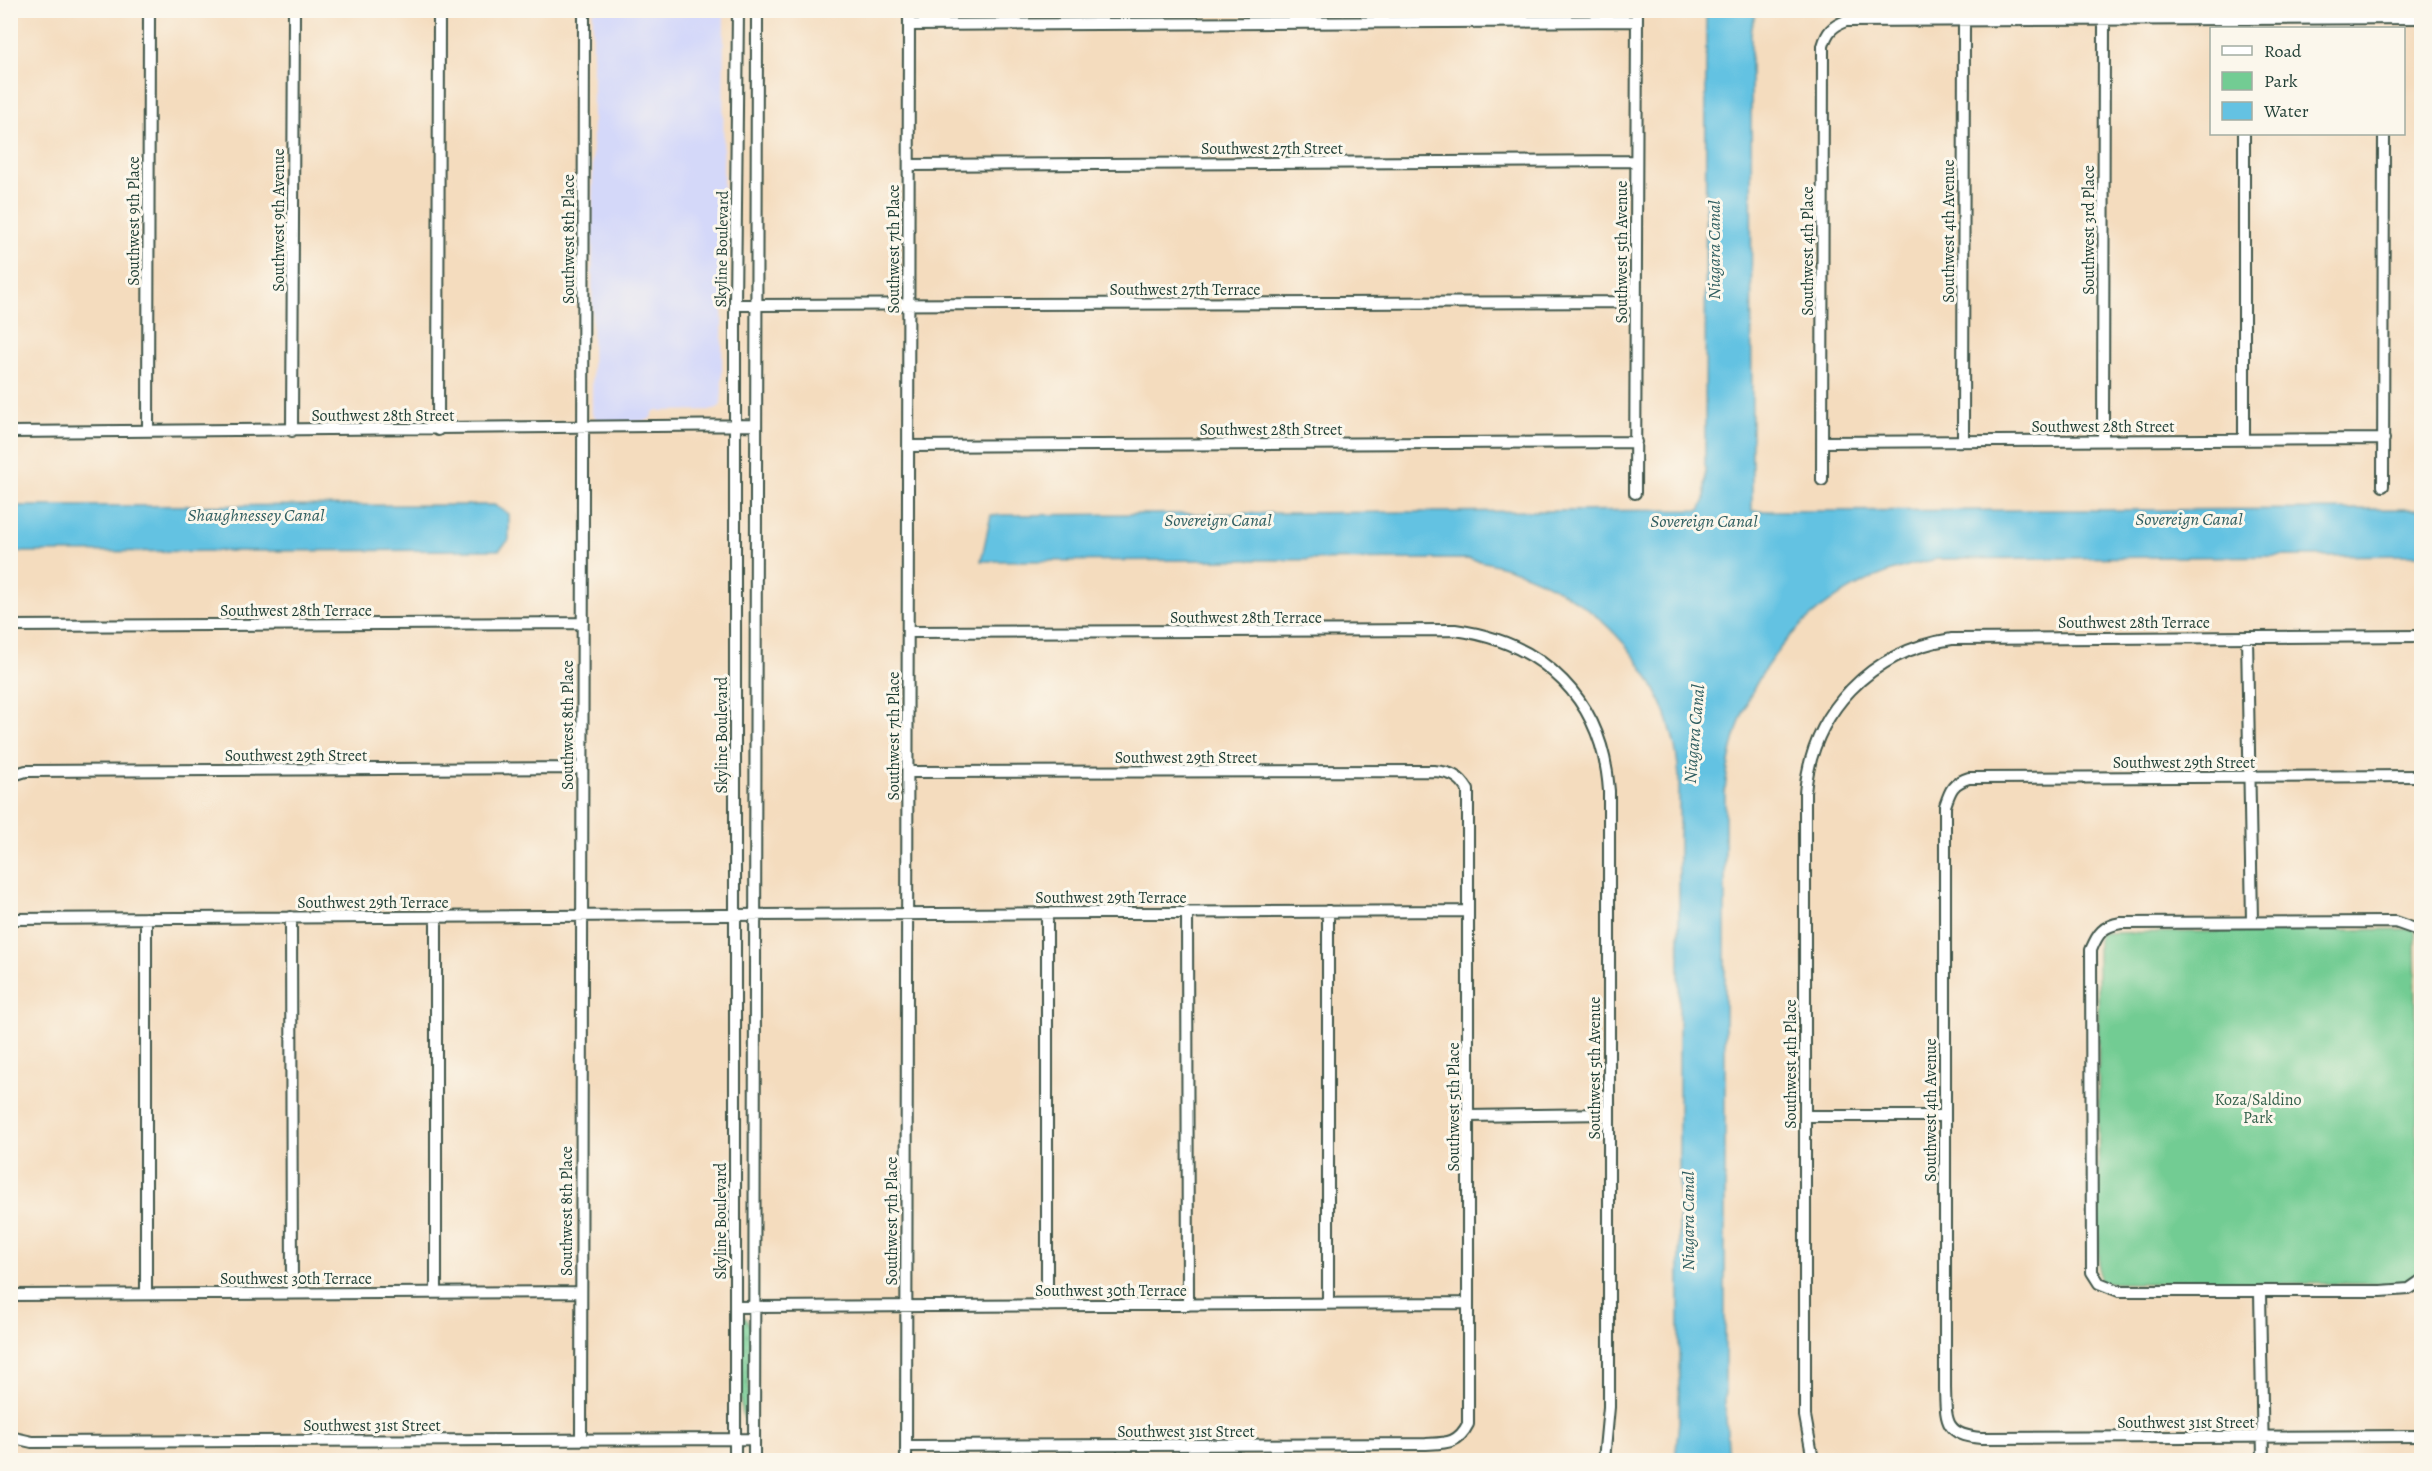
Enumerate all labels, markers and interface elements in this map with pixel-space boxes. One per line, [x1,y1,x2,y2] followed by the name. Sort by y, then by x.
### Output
[2210,27,2405,135] legend
[2264,39,2302,63] text: Road
[2264,69,2298,93] text: Park
[2263,99,2309,123] text: Water
[1201,138,1343,160] street label: Southwest 27th Street
[268,148,290,292] street label: Southwest 9th Avenue
[123,156,145,286] street label: Southwest 9th Place
[1938,159,1960,303] street label: Southwest 4th Avenue
[2078,165,2100,295] street label: Southwest 3rd Place
[558,174,580,304] street label: Southwest 8th Place
[1611,181,1633,323] street label: Southwest 5th Avenue
[883,185,905,313] street label: Southwest 7th Place
[1797,186,1819,316] street label: Southwest 4th Place
[710,190,734,308] street label: Skyline Boulevard
[1702,200,1726,300] water label: Niagara Canal
[1110,279,1260,301] street label: Southwest 27th Terrace
[311,405,455,427] street label: Southwest 28th Street
[2031,416,2175,438] street label: Southwest 28th Street
[1199,419,1343,441] street label: Southwest 28th Street
[187,503,325,527] water label: Shaughnessey Canal
[2135,507,2243,531] water label: Sovereign Canal
[1164,508,1272,532] water label: Sovereign Canal
[1650,509,1758,533] water label: Sovereign Canal
[220,600,372,622] street label: Southwest 28th Terrace
[1170,607,1322,629] street label: Southwest 28th Terrace
[2058,612,2210,634] street label: Southwest 28th Terrace
[557,660,579,790] street label: Southwest 8th Place
[883,672,905,800] street label: Southwest 7th Place
[711,676,733,793] street label: Skyline Boulevard
[1678,683,1710,785] water label: Niagara Canal
[225,745,367,767] street label: Southwest 29th Street
[1115,747,1257,769] street label: Southwest 29th Street
[2113,752,2255,774] street label: Southwest 29th Street
[1035,887,1187,909] street label: Southwest 29th Terrace
[297,892,449,914] street label: Southwest 29th Terrace
[1584,997,1606,1139] street label: Southwest 5th Avenue
[1780,999,1802,1129] street label: Southwest 4th Place
[1920,1038,1942,1182] street label: Southwest 4th Avenue
[1443,1042,1465,1172] street label: Southwest 5th Place
[2215,1089,2302,1129] park label: Koza/Saldino Park
[556,1146,578,1276] street label: Southwest 8th Place
[881,1157,903,1285] street label: Southwest 7th Place
[710,1162,732,1279] street label: Skyline Boulevard
[1676,1171,1700,1271] water label: Niagara Canal
[220,1268,372,1290] street label: Southwest 30th Terrace
[1035,1280,1187,1302] street label: Southwest 30th Terrace
[2117,1412,2255,1434] street label: Southwest 31st Street
[303,1415,441,1437] street label: Southwest 31st Street
[1117,1421,1255,1443] street label: Southwest 31st Street

